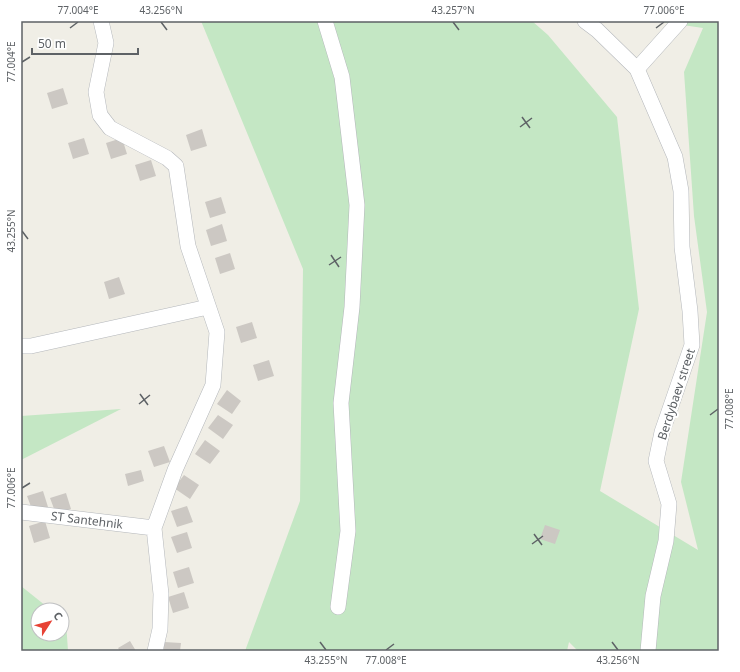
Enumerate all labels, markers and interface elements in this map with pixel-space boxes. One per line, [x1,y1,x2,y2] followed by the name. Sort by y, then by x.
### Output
[57,3,99,17] text: 77.004°E
[139,3,183,17] text: 43.256°N
[431,3,475,17] text: 43.257°N
[643,3,685,17] text: 77.006°E
[32,30,138,56] scale bar
[38,35,66,52] text: 50 m
[4,41,18,83] text: 77.004°E
[4,209,18,253] text: 43.255°N
[653,345,699,442] street label: Berdybaev street
[722,388,736,430] text: 77.008°E
[4,467,18,509] text: 77.006°E
[50,507,125,533] street label: ST Santehnik
[30,602,70,642] north arrow
[50,609,67,623] text: С
[304,653,348,667] text: 43.255°N
[365,653,407,667] text: 77.008°E
[596,653,640,667] text: 43.256°N

